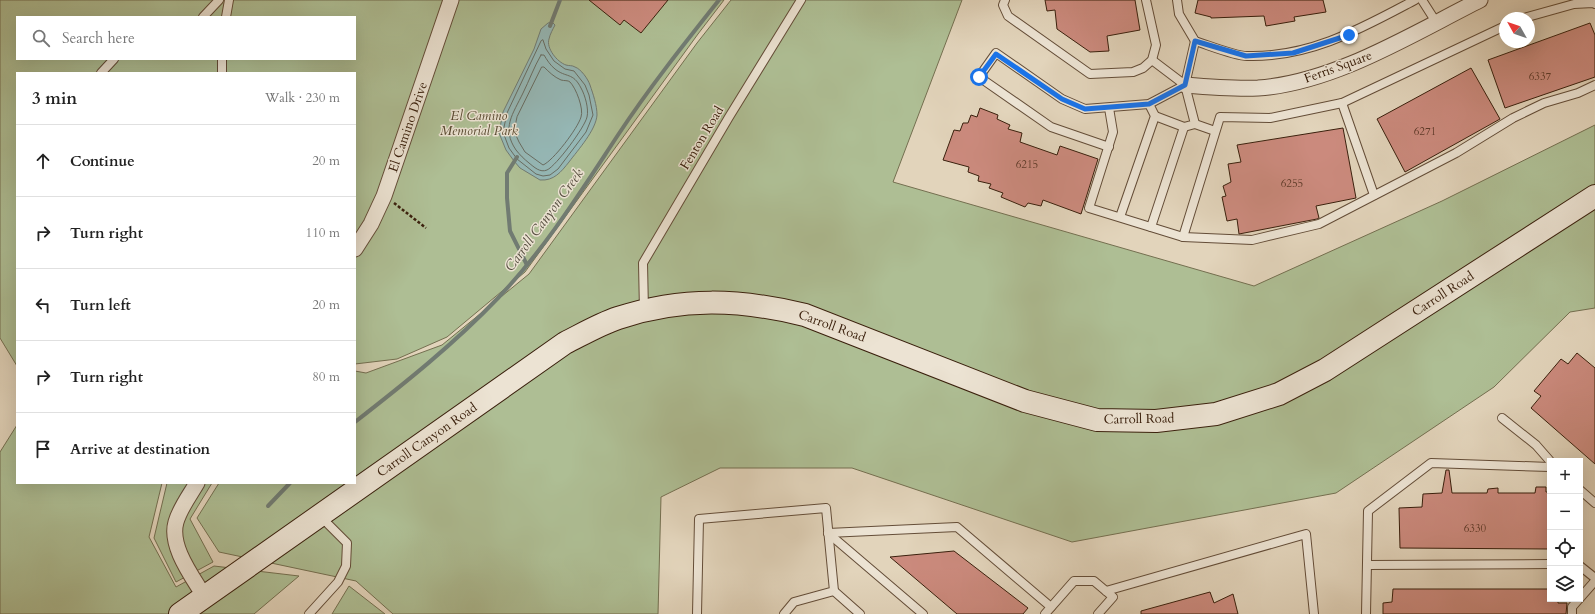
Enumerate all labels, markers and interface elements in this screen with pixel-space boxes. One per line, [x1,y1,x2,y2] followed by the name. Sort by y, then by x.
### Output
[1499,12,1535,48] north arrow
[16,16,356,60] search box
[1340,26,1358,44] route end
[30,27,52,49] icon: search
[62,28,135,48] text: Search here
[1301,46,1375,88] street label: Ferris Square
[970,68,988,86] route start
[1529,69,1552,84] house number: 6337
[384,79,432,175] street label: El Camino Drive
[32,87,77,110] text: 3 min
[265,89,340,107] text: Walk · 230 m
[676,103,728,173] street label: Fenton Road
[440,107,519,140] park label: El Camino Memorial Park
[1414,124,1436,139] house number: 6271
[32,150,54,172] icon: ahead
[70,151,135,171] text: Continue
[312,152,340,170] text: 20 m
[1016,157,1038,172] house number: 6215
[500,165,588,275] water label: Carroll Canyon Creek
[1281,176,1303,191] house number: 6255
[32,222,54,244] icon: right
[70,223,143,243] text: Turn right
[306,224,340,242] text: 110 m
[1408,267,1478,321] street label: Carroll Road
[32,294,54,316] icon: left
[70,295,131,315] text: Turn left
[312,296,340,314] text: 20 m
[796,305,868,347] street label: Carroll Road
[32,366,54,388] icon: right
[70,367,143,387] text: Turn right
[312,368,340,386] text: 80 m
[373,399,481,481] street label: Carroll Canyon Road
[1103,409,1175,429] street label: Carroll Road
[32,438,54,460] icon: arrive
[70,439,210,459] text: Arrive at destination
[1547,458,1583,602] map controls
[1547,458,1583,494] button: +
[1547,494,1583,530] button: −
[1464,521,1487,536] house number: 6330
[1547,530,1583,566] button: locate
[1547,566,1583,602] button: layers

